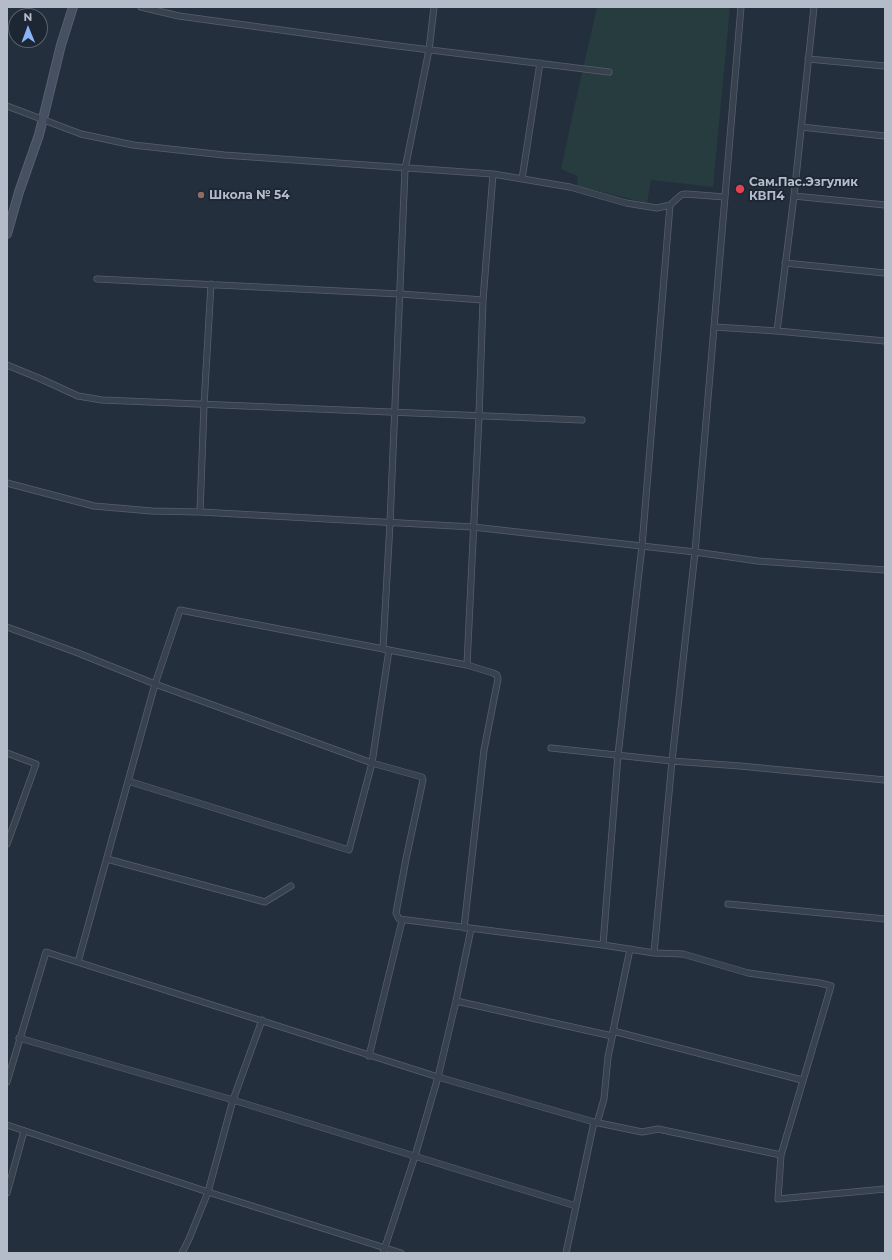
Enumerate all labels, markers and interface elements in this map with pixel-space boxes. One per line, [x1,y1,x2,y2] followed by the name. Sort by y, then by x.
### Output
[8,8,48,48] north arrow
[23,10,32,24] text: N
[749,175,858,203] place label: Сам.Пас.Эзгулик КВП4
[734,183,746,195] marker: Сам.Пас.Эзгулик КВП4
[209,188,289,202] place label: Школа № 54
[196,190,206,200] marker: Школа № 54

